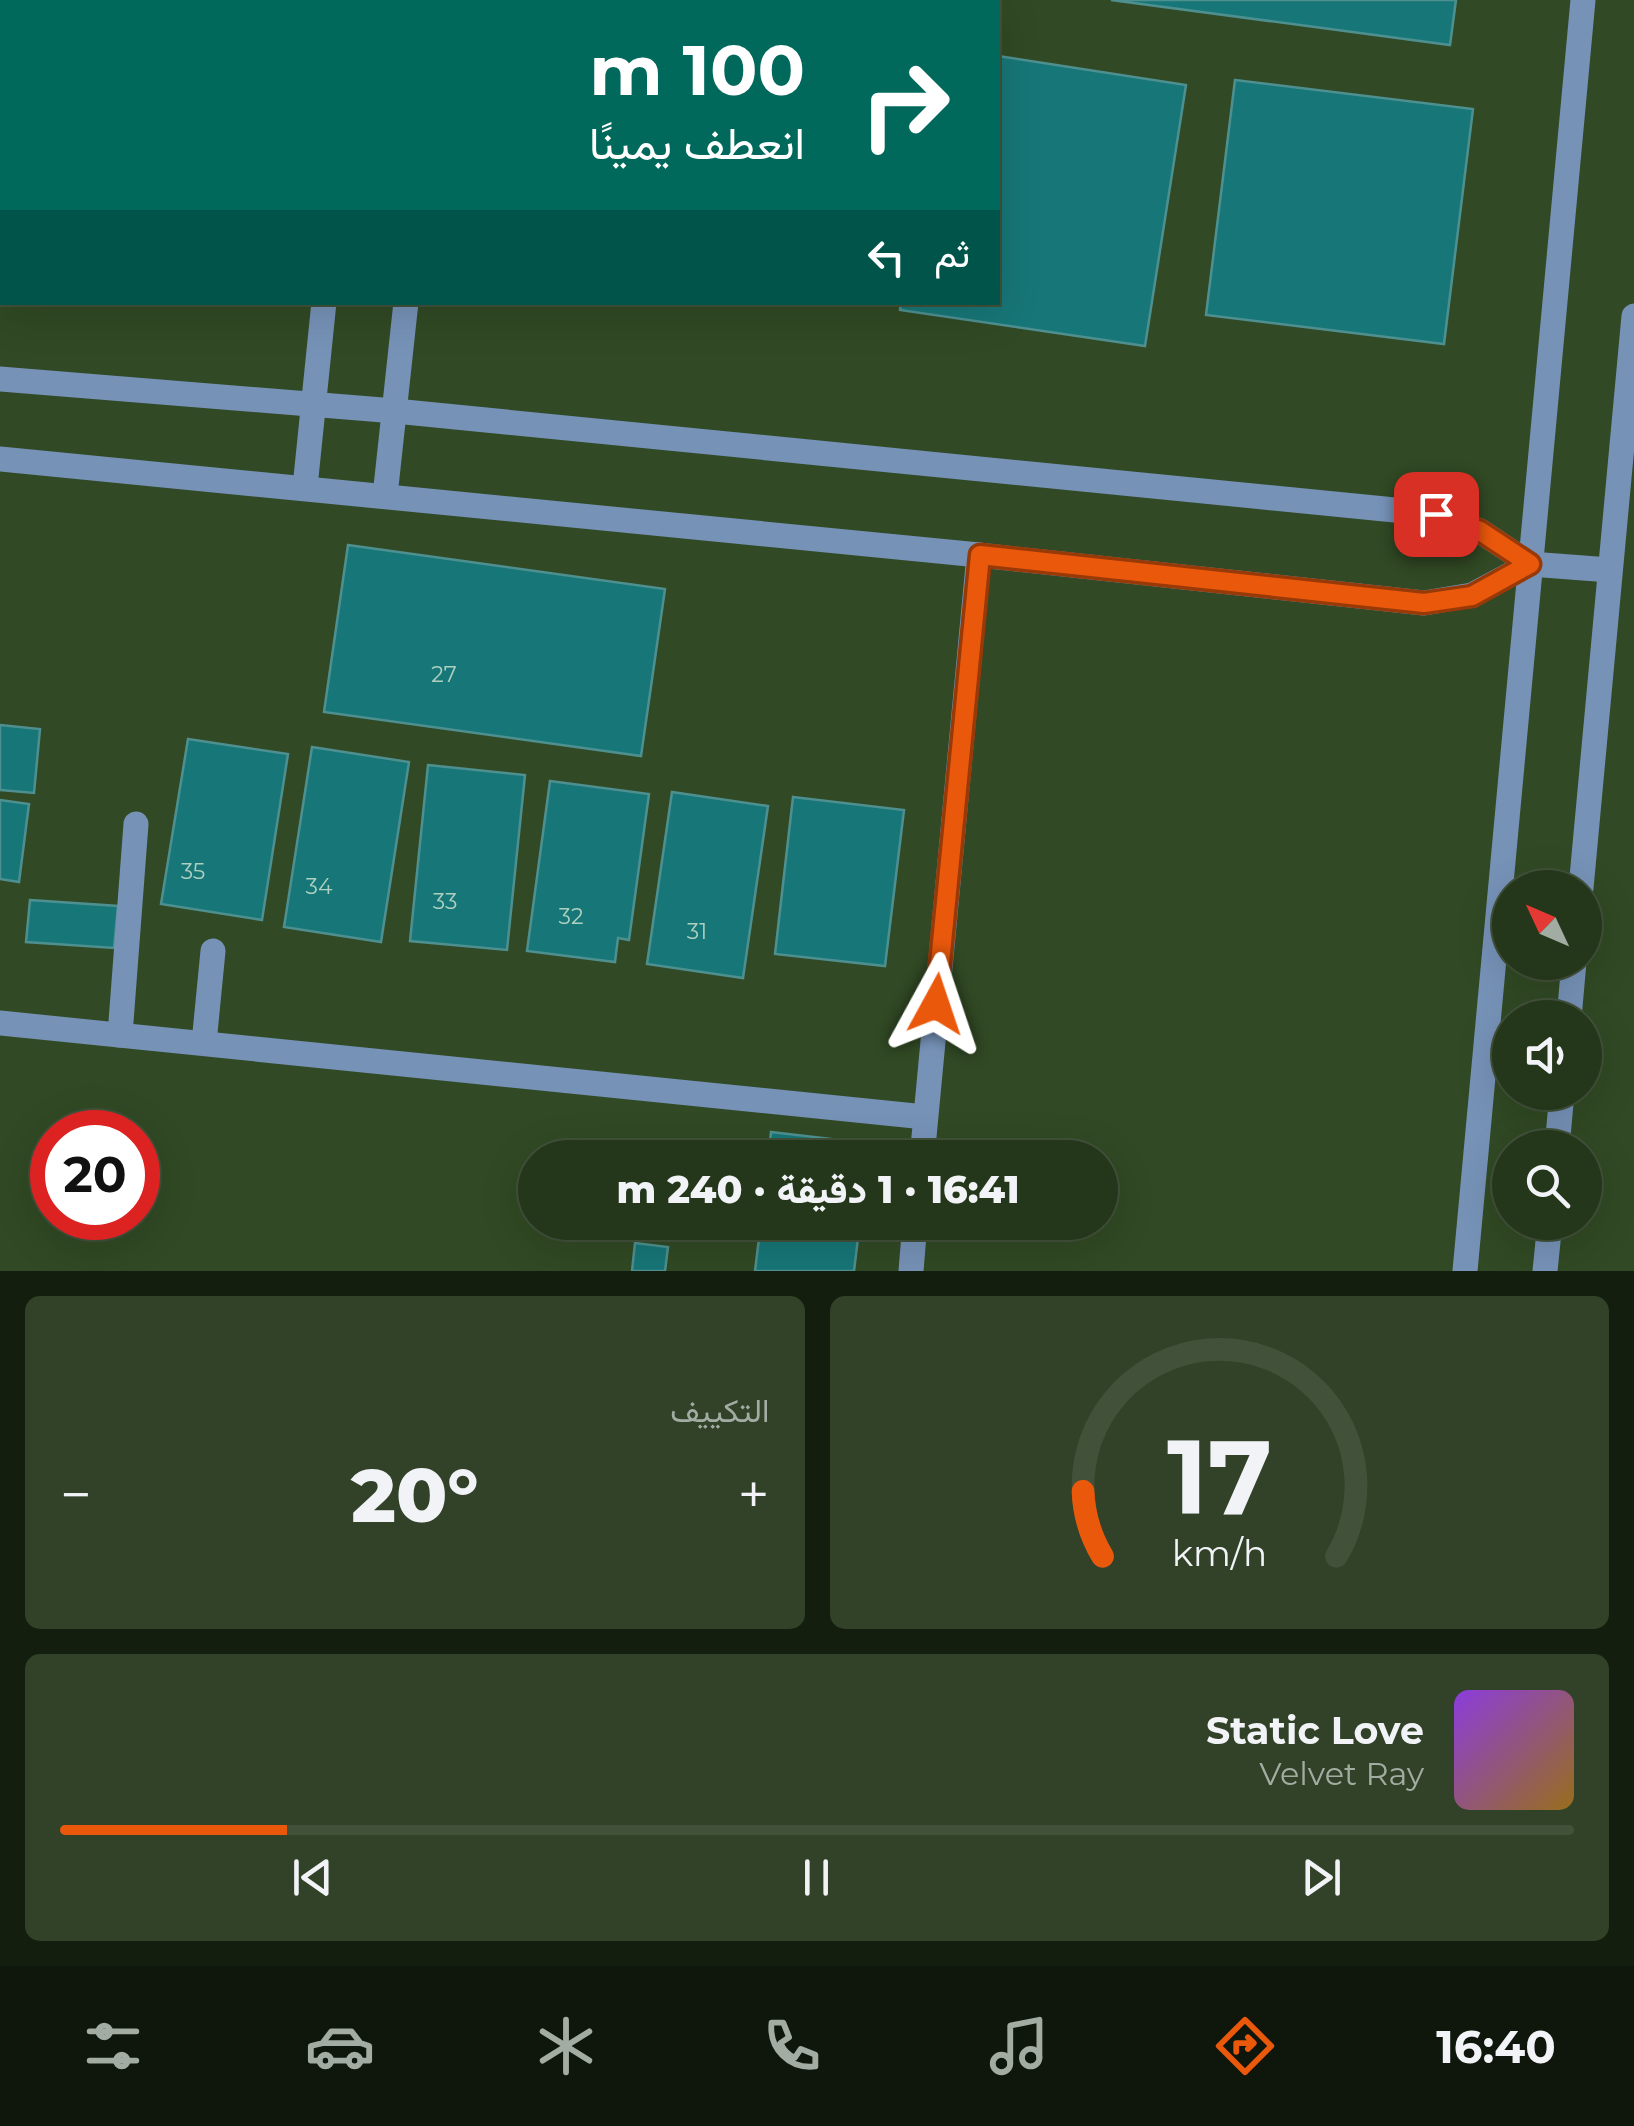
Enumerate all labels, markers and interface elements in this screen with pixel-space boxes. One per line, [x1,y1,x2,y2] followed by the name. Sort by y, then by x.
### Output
[589,27,805,113] text: 100 m
[840,40,970,170] icon: right
[589,115,805,170] text: انعطف يمينًا
[859,230,914,285] icon: left
[934,230,970,277] text: ثم
[1394,472,1479,557] pin
[1409,487,1464,542] icon: arrive
[431,661,457,688] house number: 27
[181,858,205,885] house number: 35
[1492,870,1602,980] north arrow
[1492,870,1602,1240] map controls
[306,873,333,900] house number: 34
[433,888,457,915] house number: 33
[559,903,583,930] house number: 32
[687,918,707,945] house number: 31
[884,952,988,1056] position arrow
[1492,1000,1602,1110] button: sound
[30,1110,160,1240] speed limit sign: 20
[1492,1130,1602,1240] button: search
[616,1166,1020,1213] text: 16:41 · 1 دقيقة · 240 m
[670,1391,770,1430] text: التكييف
[1167,1413,1272,1540] text: 17
[351,1449,479,1541] text: 20°
[60,1461,92,1528] text: −
[738,1461,769,1528] text: +
[1172,1531,1267,1575] text: km/h
[1206,1707,1424,1754] text: Static Love
[1259,1754,1424,1793] text: Velvet Ray
[285,1850,340,1905] icon: previous
[789,1850,844,1905] icon: pause
[1294,1850,1349,1905] icon: next
[78,2011,148,2081] icon: filters
[305,2011,375,2081] icon: car
[531,2011,601,2081] icon: climate
[757,2011,827,2081] icon: phone
[984,2011,1054,2081] icon: music
[1210,2011,1280,2081] icon: directions
[1436,2019,1556,2074] text: 16:40

